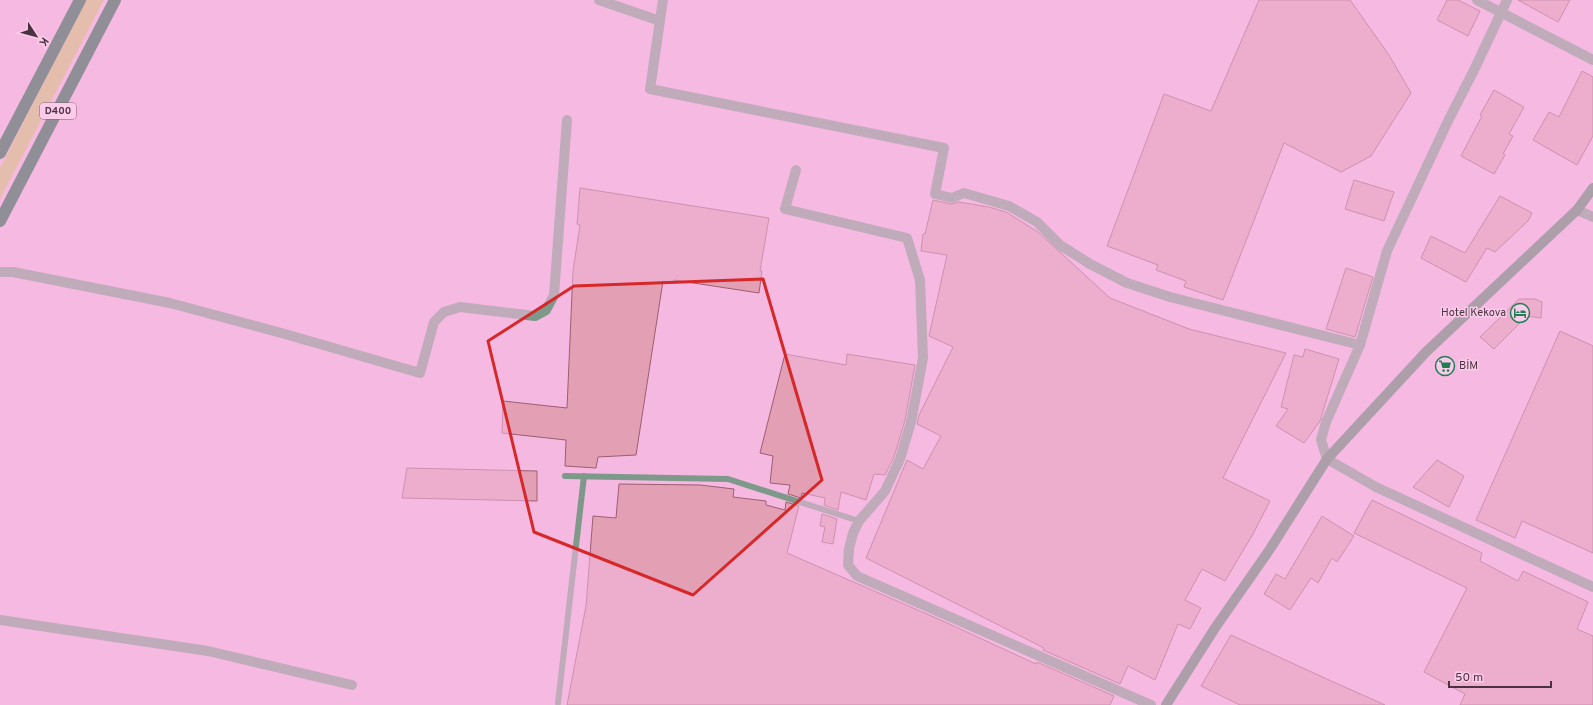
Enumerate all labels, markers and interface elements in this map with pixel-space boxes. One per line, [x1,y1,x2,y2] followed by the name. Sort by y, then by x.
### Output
[16,16,56,56] north arrow
[35,34,51,49] text: K
[40,103,76,119] road number: D400
[1509,302,1531,324] hotel icon: Hotel Kekova
[1441,306,1506,320] place label: Hotel Kekova
[1434,355,1456,377] supermarket icon: BİM
[1459,358,1478,373] place label: BİM
[1449,663,1551,689] scale bar
[1455,670,1483,686] text: 50 m

